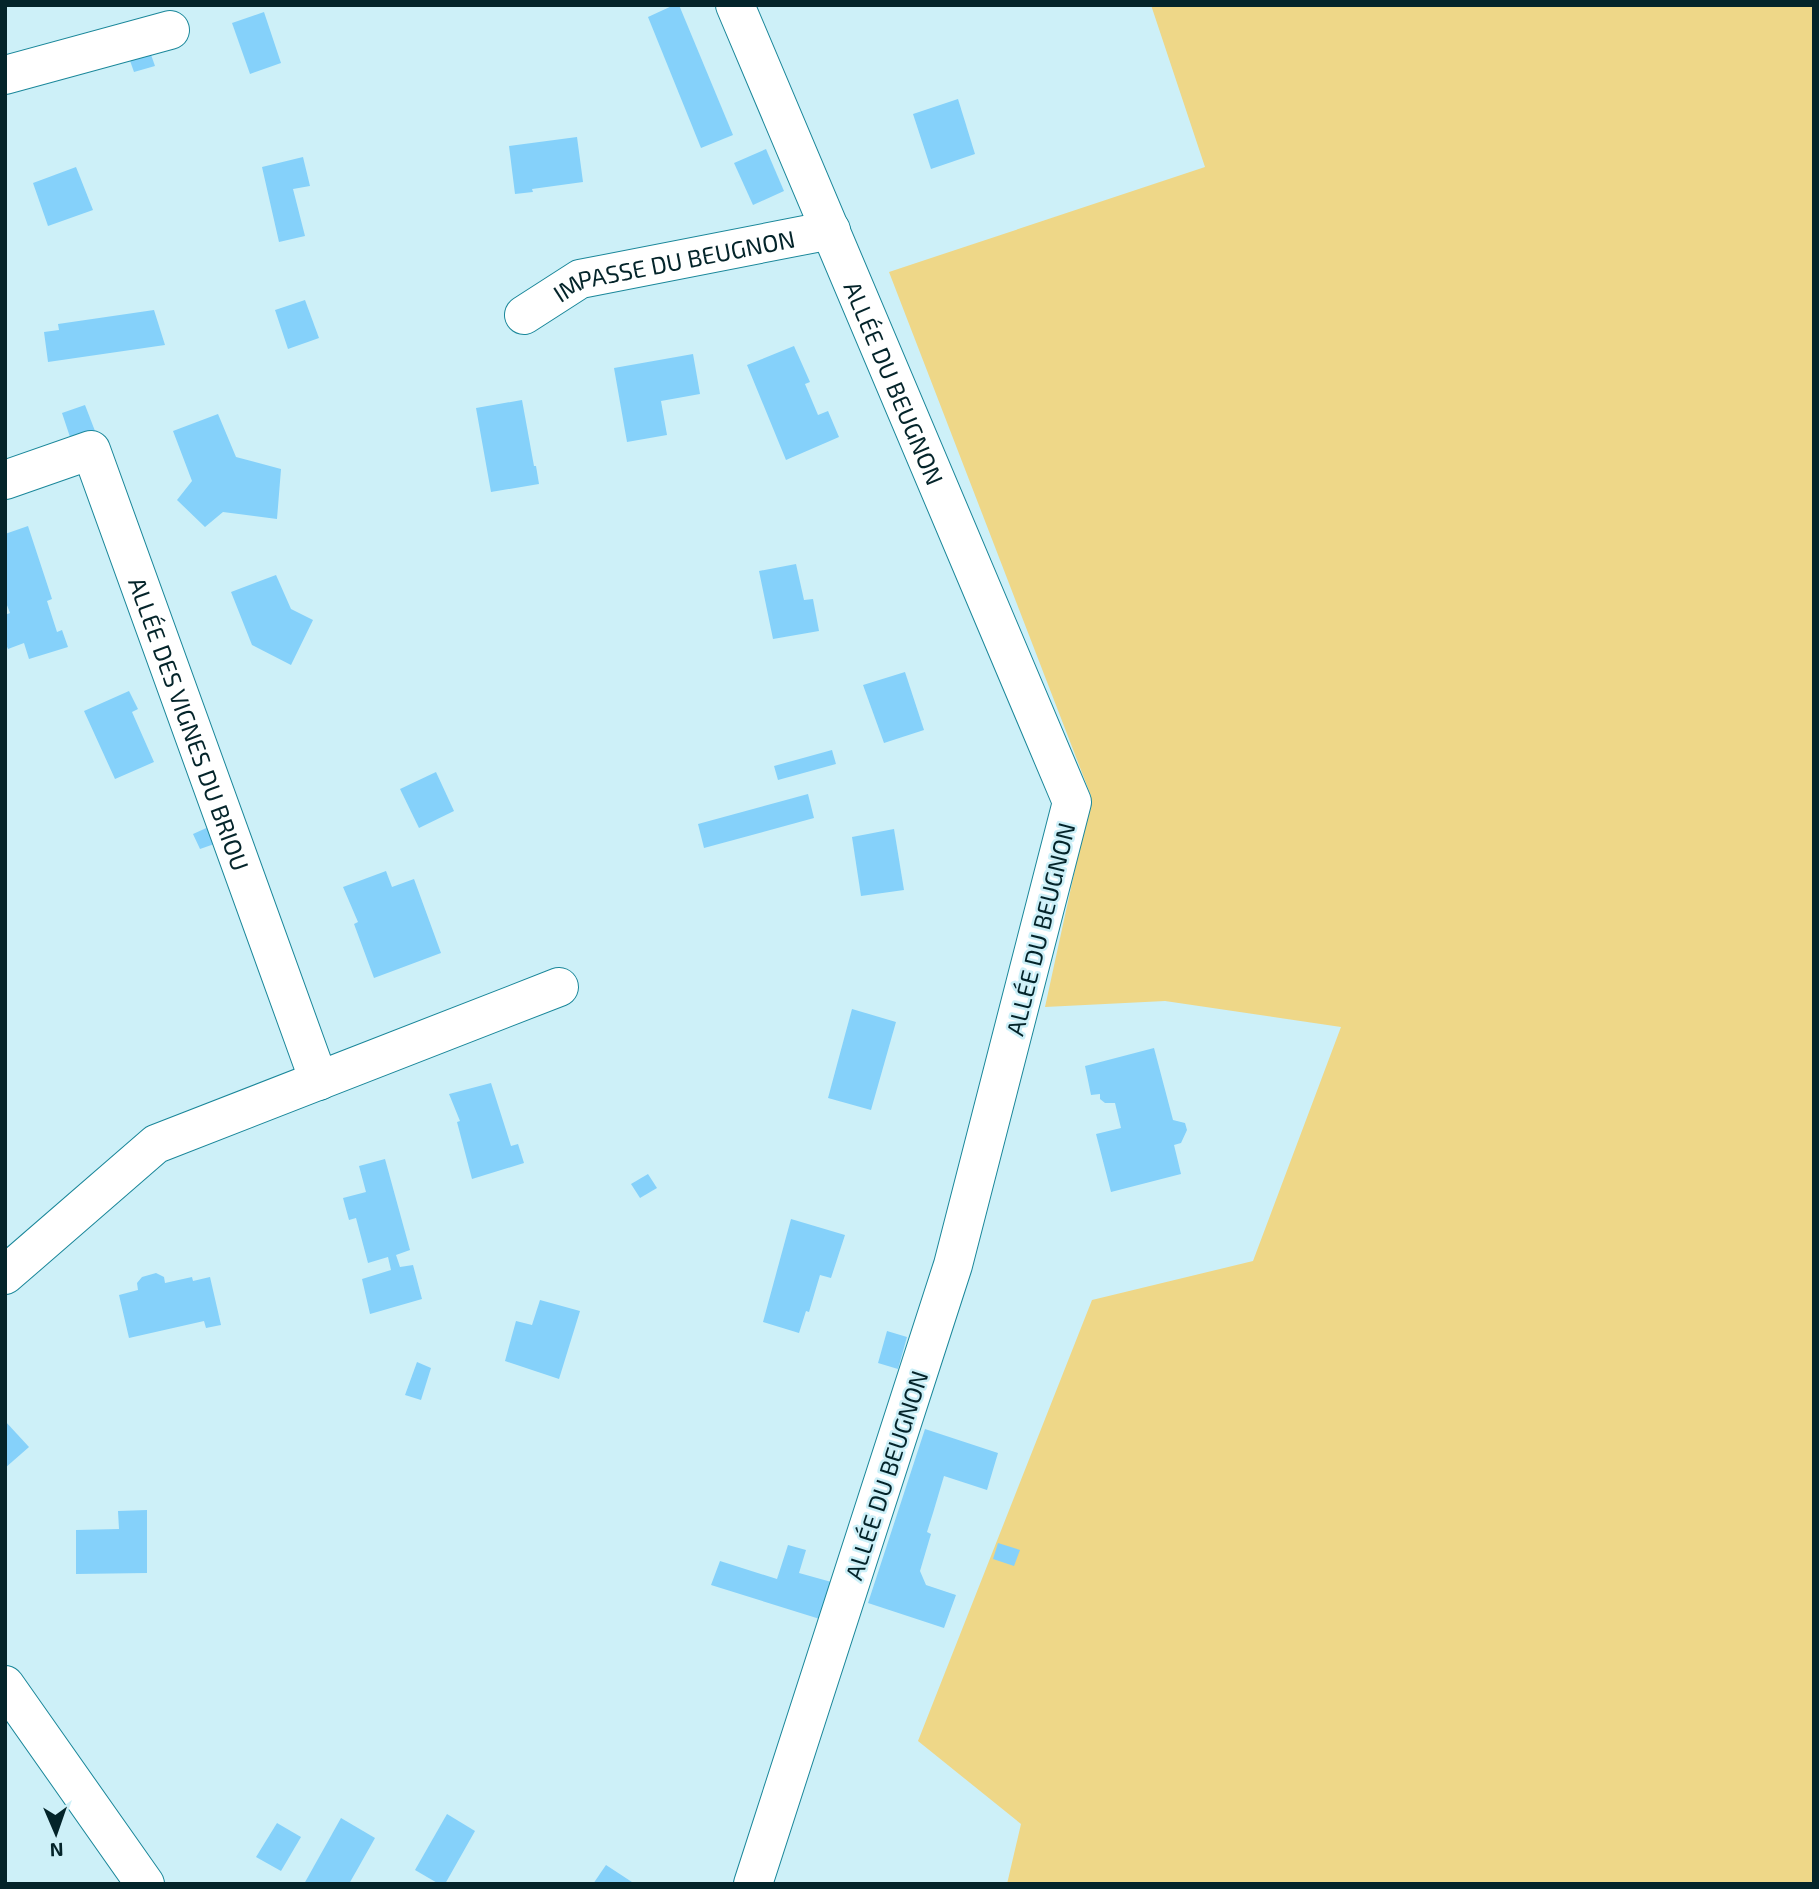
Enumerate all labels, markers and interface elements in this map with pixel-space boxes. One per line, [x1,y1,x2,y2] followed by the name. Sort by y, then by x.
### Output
[547,223,797,307] street label: IMPASSE DU BEUGNON
[839,276,951,489] street label: ALLÉE DU BEUGNON
[124,573,256,874] street label: ALLÉE DES VIGNES DU BRIOU
[1000,820,1080,1038] street label: ALLÉE DU BEUGNON
[838,1367,934,1583] street label: ALLÉE DU BEUGNON
[21,1798,91,1868] north arrow
[49,1839,64,1862] text: N

